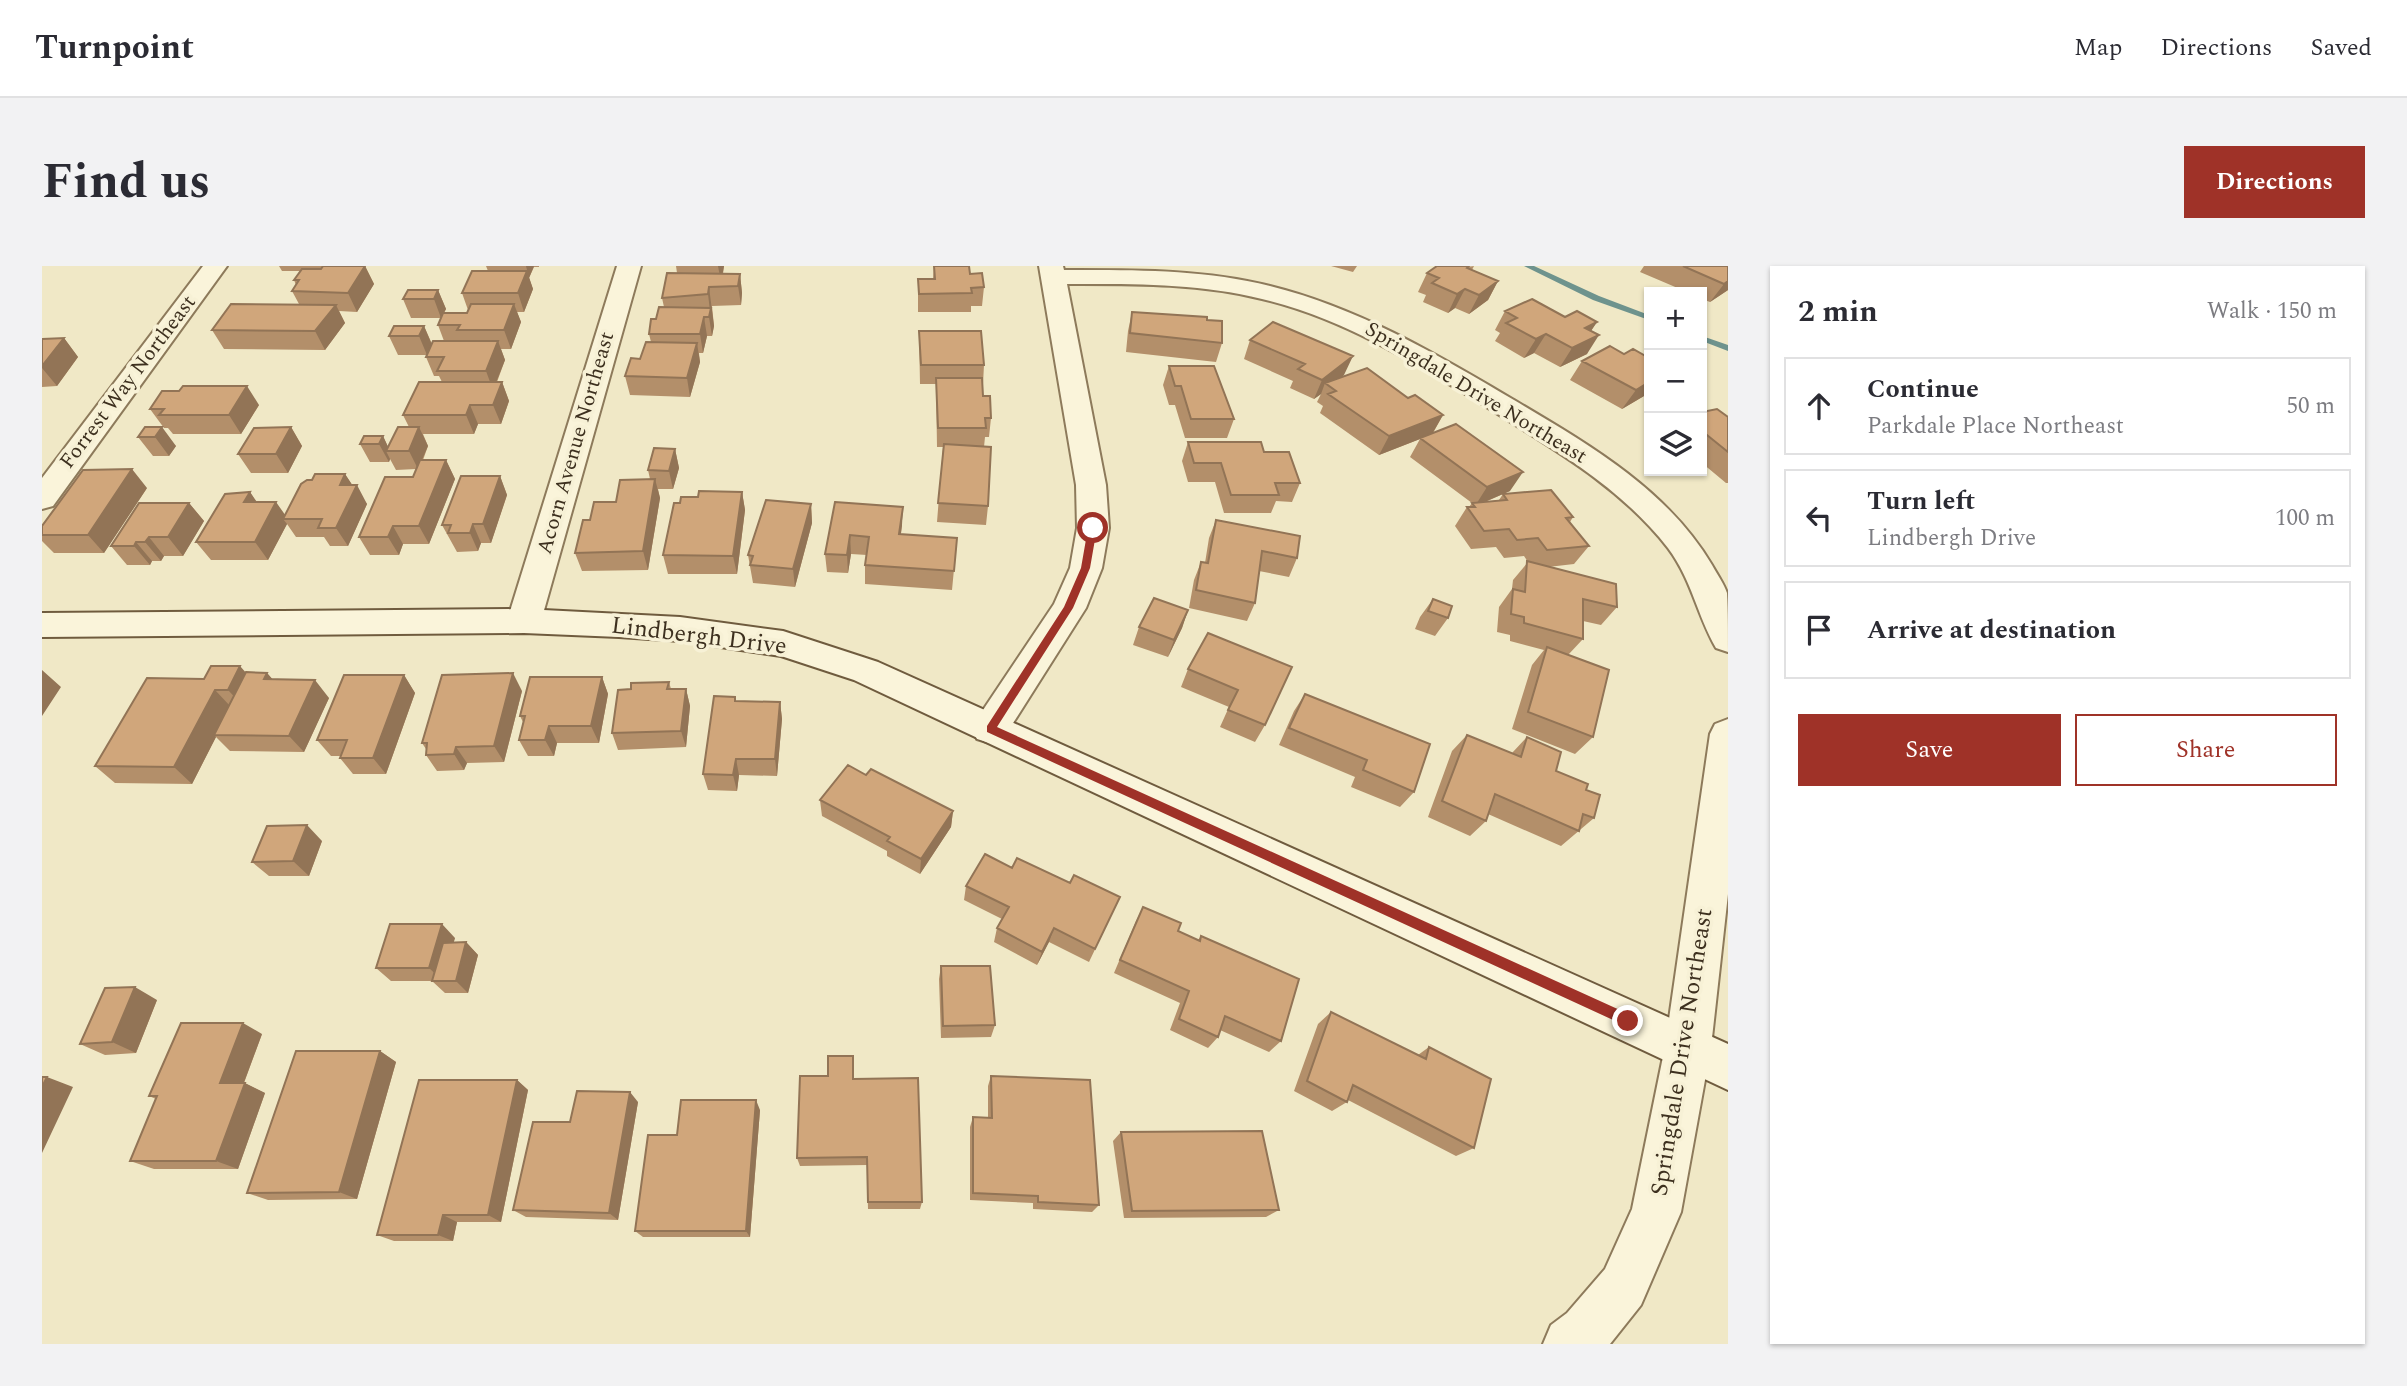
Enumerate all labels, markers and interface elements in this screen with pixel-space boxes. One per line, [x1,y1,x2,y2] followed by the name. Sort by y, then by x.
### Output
[35,23,194,73] text: Turnpoint
[2074,30,2122,66] text: Map
[2160,30,2272,66] text: Directions
[2310,30,2372,66] text: Saved
[42,145,210,220] text: Find us
[2184,146,2365,218] button: Directions
[1644,287,1707,476] map controls
[1644,287,1707,350] button: +
[52,288,204,476] street label: Forrest Way Northeast
[1798,289,1878,335] text: 2 min
[2207,294,2337,329] text: Walk · 150 m
[1359,314,1593,472] street label: Springdale Drive Northeast
[529,328,623,558] street label: Acorn Avenue Northeast
[1644,350,1707,413] button: −
[1867,369,1979,409] text: Continue
[1800,387,1838,425] icon: ahead
[2286,389,2335,424] text: 50 m
[1867,409,2124,444] text: Parkdale Place Northeast
[1644,413,1707,476] button: layers
[1867,481,1975,521] text: Turn left
[1800,499,1838,537] icon: left
[2275,501,2335,536] text: 100 m
[1077,512,1108,543] route start
[1867,521,2036,556] text: Lindbergh Drive
[609,607,789,665] street label: Lindbergh Drive
[1867,610,2116,650] text: Arrive at destination
[1800,611,1838,649] icon: arrive
[1798,714,2061,786] button: Save
[2075,714,2337,786] button: Share
[1641,906,1723,1198] street label: Springdale Drive Northeast
[1612,1005,1643,1036] route end

